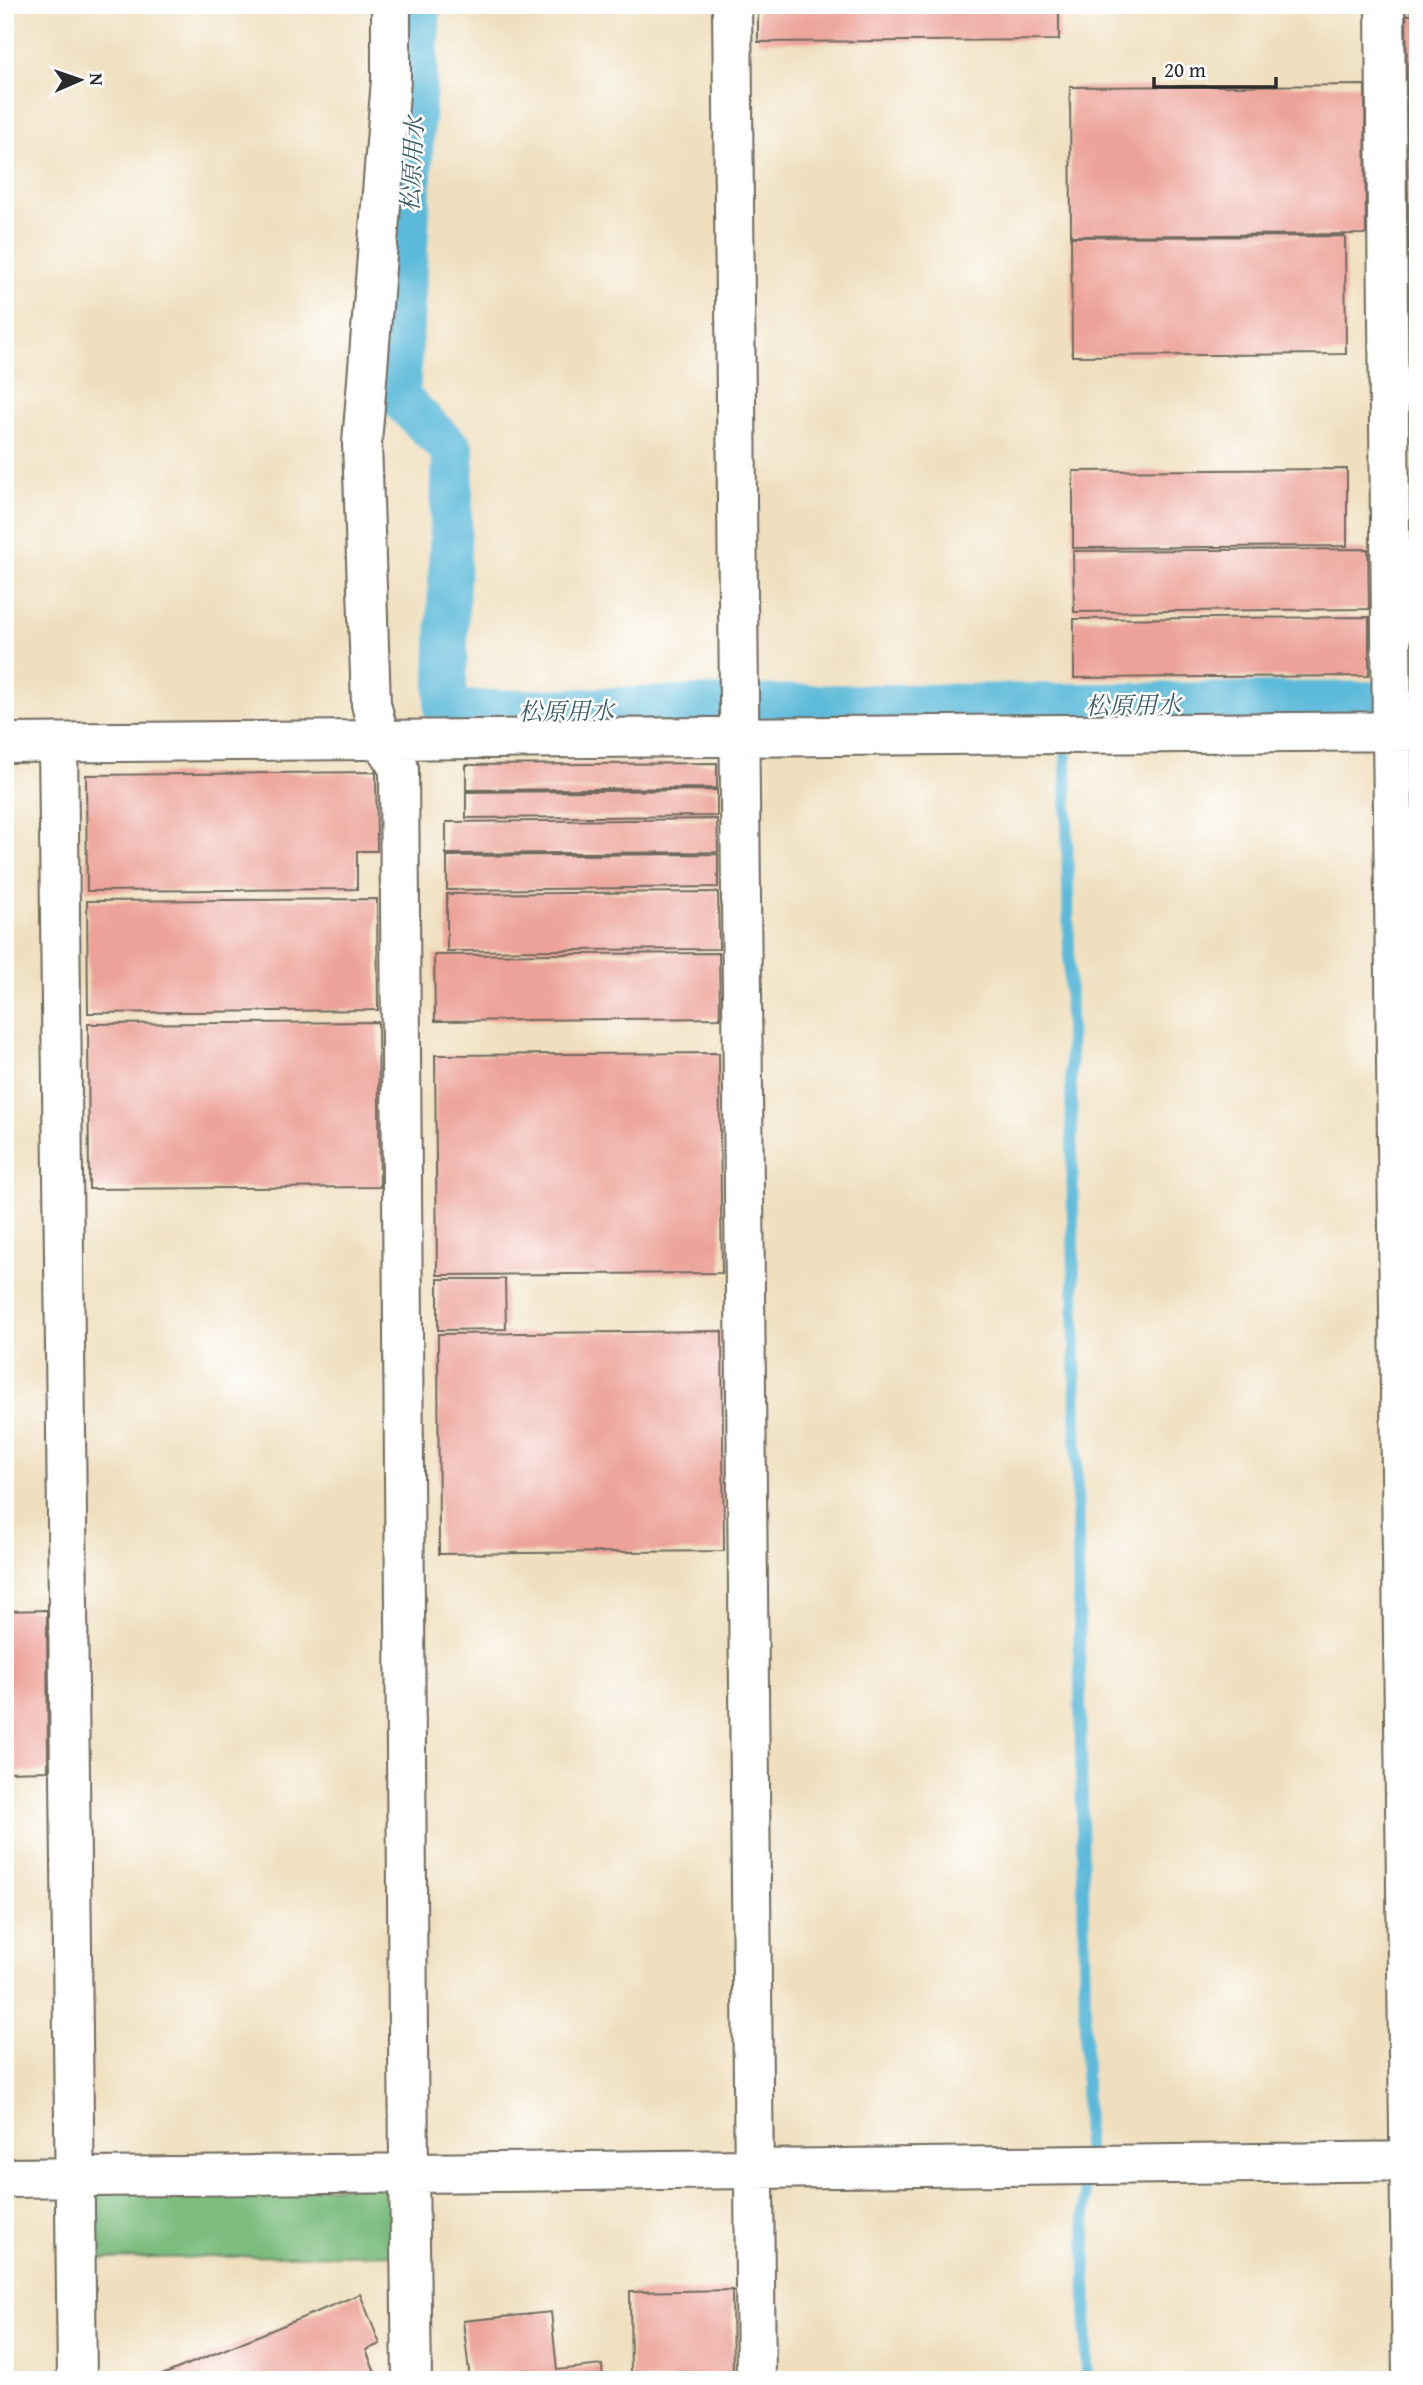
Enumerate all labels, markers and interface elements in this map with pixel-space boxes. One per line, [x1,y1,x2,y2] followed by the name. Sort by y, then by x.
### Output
[46,46,116,116] north arrow
[1154,46,1276,90] scale bar
[1164,54,1206,85] text: 20 m
[83,73,111,87] text: N
[392,113,432,213] water label: 松原用水
[1085,687,1183,723] water label: 松原用水
[518,693,616,729] water label: 松原用水

